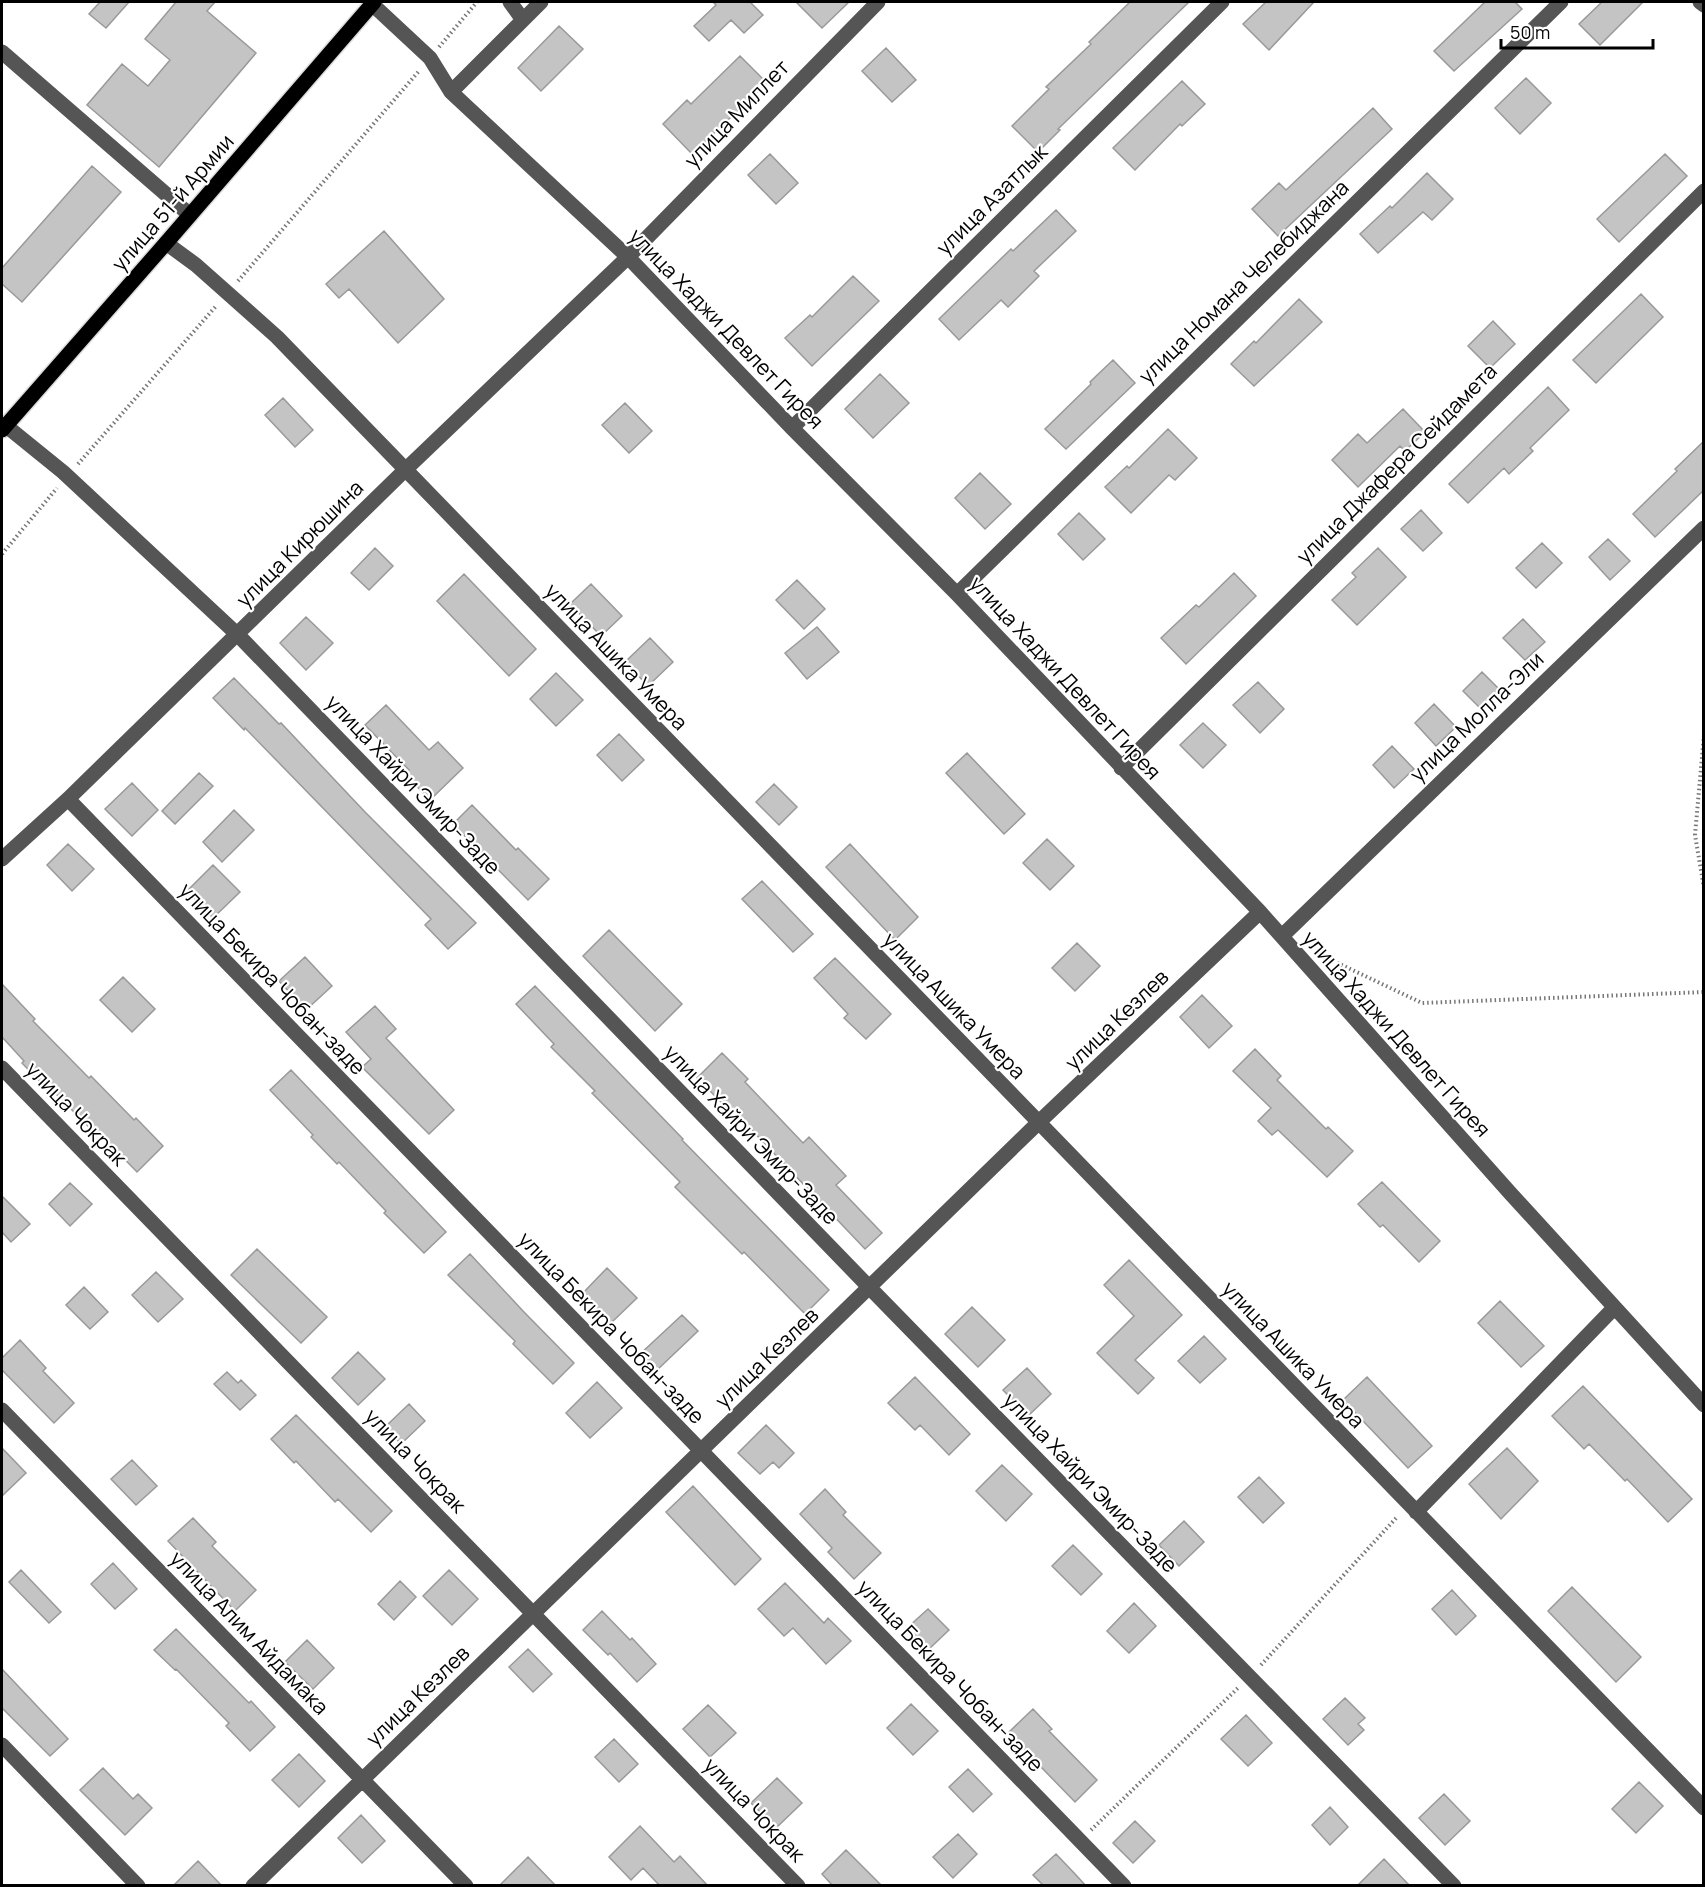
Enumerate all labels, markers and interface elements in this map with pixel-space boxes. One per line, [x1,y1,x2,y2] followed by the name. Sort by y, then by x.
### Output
[1501,12,1652,50] scale bar
[1510,20,1550,44] text: 50 m
[678,53,795,173] street label: улица Миллет
[105,128,240,277] street label: улица 51-й Армии
[930,137,1053,261] street label: улица Азатлык
[1132,173,1354,389] street label: улица Номана Челебиджана
[623,222,830,435] street label: улица Хаджи Девлет Гирея
[1290,357,1503,570] street label: улица Джафера Сейдамета
[230,474,369,613] street label: улица Кирюшина
[964,570,1168,785] street label: улица Хаджи Девлет Гирея
[539,577,694,736] street label: улица Ашика Умера
[1403,645,1549,787] street label: улица Молла-Эли
[320,688,507,880] street label: улица Хайри Эмир-Заде
[173,876,372,1080] street label: улица Бекира Чобан-заде
[1296,924,1497,1142] street label: улица Хаджи Девлет Гирея
[877,926,1032,1085] street label: улица Ашика Умера
[1059,963,1174,1076] street label: улица Кезлев
[658,1038,845,1230] street label: улица Хайри Эмир-Заде
[20,1055,134,1172] street label: улица Чокрак
[512,1225,711,1429] street label: улица Бекира Чобан-заде
[1216,1275,1371,1434] street label: улица Ашика Умера
[709,1301,824,1414] street label: улица Кезлев
[997,1386,1184,1578] street label: улица Хайри Эмир-Заде
[359,1402,473,1519] street label: улица Чокрак
[164,1544,335,1720] street label: улица Алим Айдамака
[851,1573,1050,1777] street label: улица Бекира Чобан-заде
[360,1639,475,1752] street label: улица Кезлев
[698,1751,812,1868] street label: улица Чокрак

